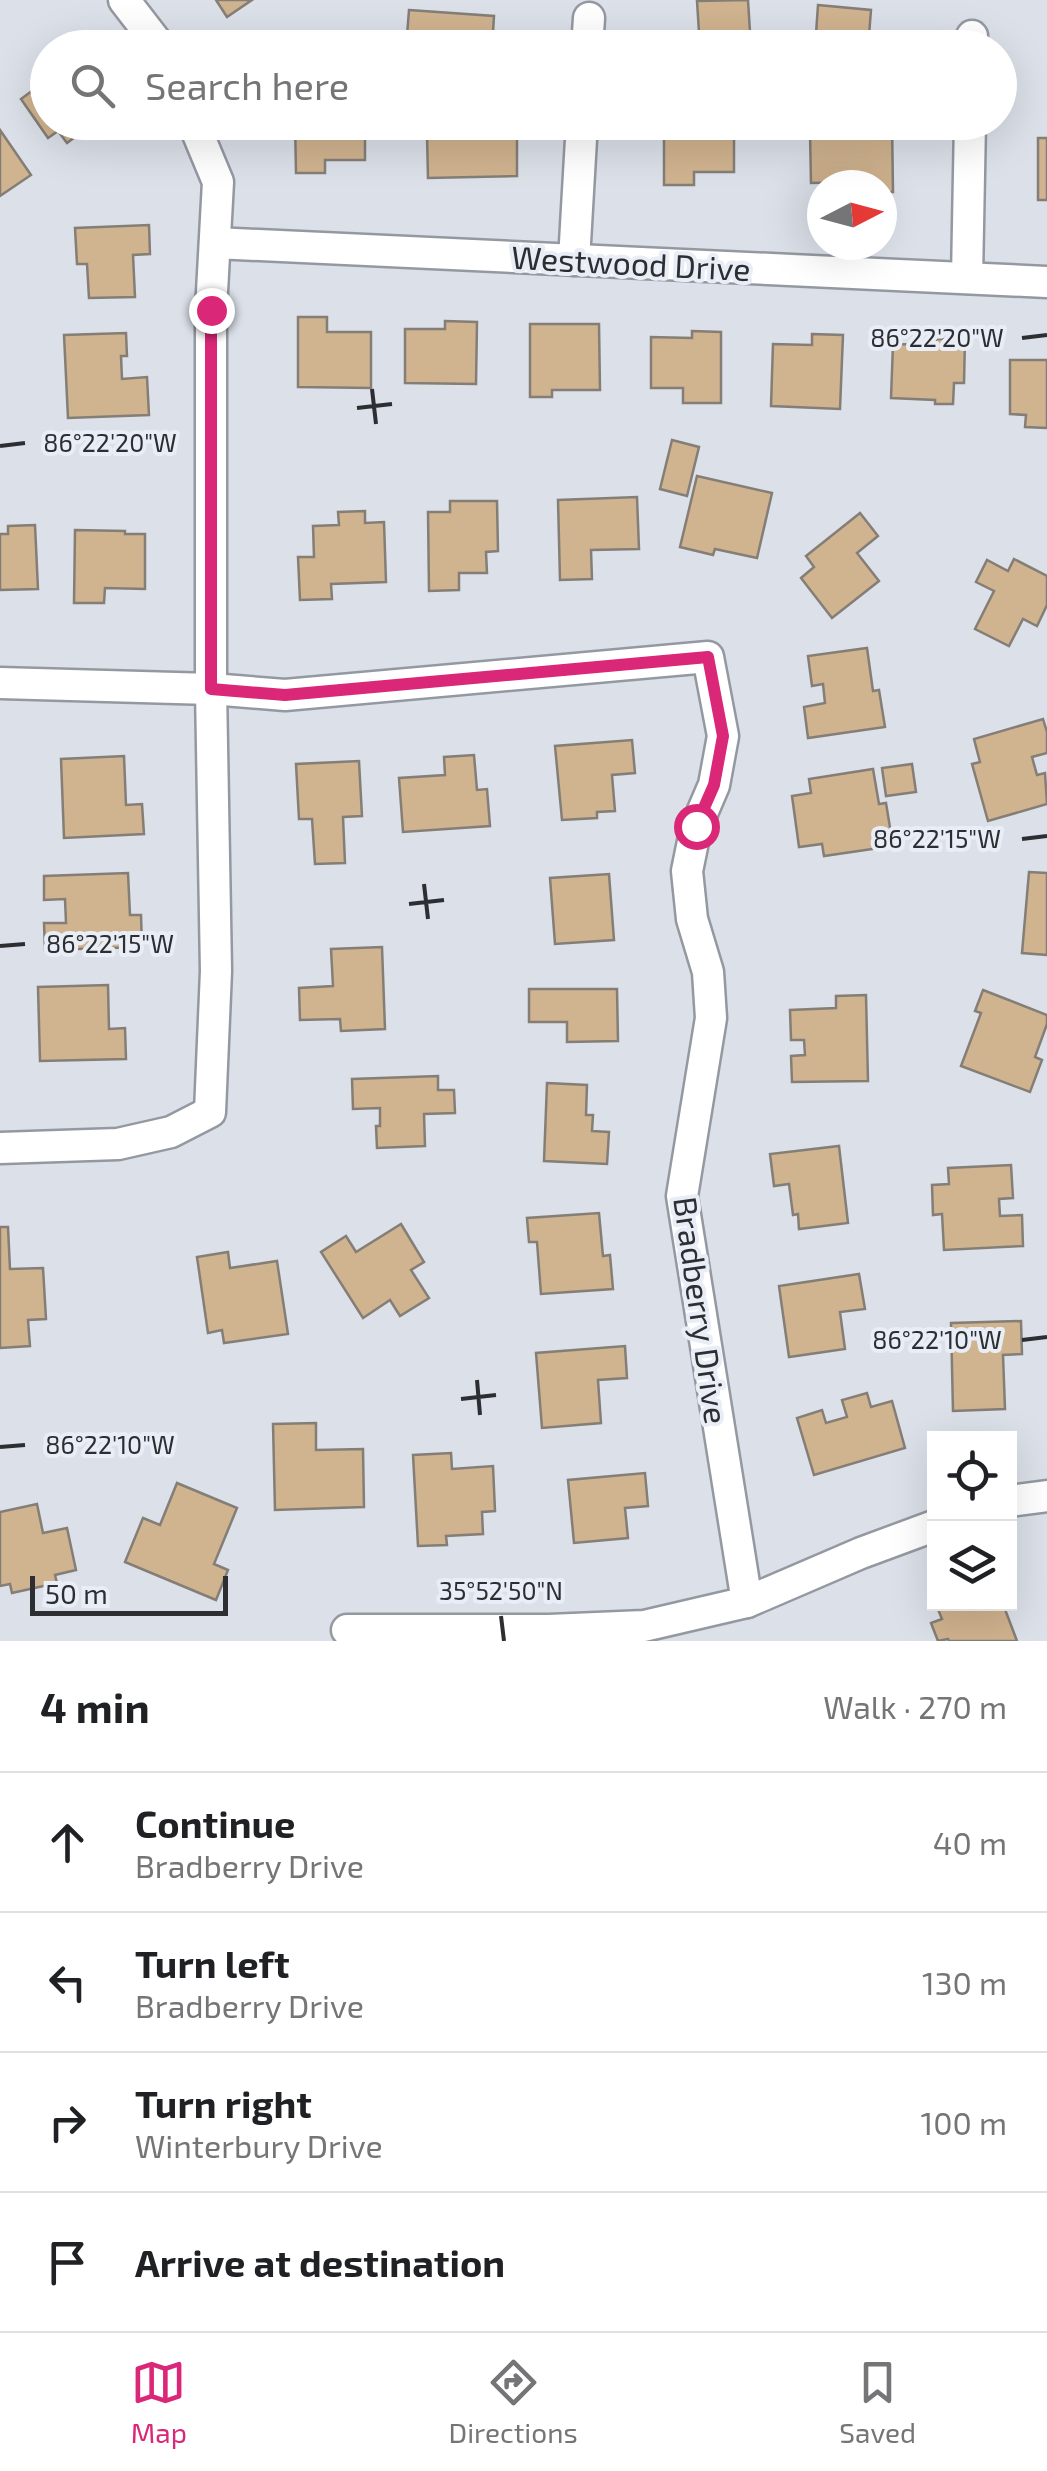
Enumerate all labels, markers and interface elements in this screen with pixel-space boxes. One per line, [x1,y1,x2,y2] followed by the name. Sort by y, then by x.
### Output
[30,30,1017,140] search box
[65,58,120,113] icon: search
[145,62,349,108] text: Search here
[807,170,897,260] north arrow
[510,237,752,287] street label: Westwood Drive
[189,288,235,334] route end
[870,322,1004,352] text: 86°22'20"W
[43,427,177,457] text: 86°22'20"W
[674,804,720,850] route start
[873,823,1001,853] text: 86°22'15"W
[46,928,174,958] text: 86°22'15"W
[667,1194,737,1426] street label: Bradberry Drive
[872,1324,1002,1354] text: 86°22'10"W
[45,1429,175,1459] text: 86°22'10"W
[927,1431,1017,1611] map controls
[927,1431,1017,1521] button: locate
[927,1521,1017,1611] button: layers
[30,1571,228,1616] scale bar
[439,1575,563,1605] text: 35°52'50"N
[45,1576,108,1610] text: 50 m
[40,1681,150,1731] text: 4 min
[823,1687,1007,1725] text: Walk · 270 m
[135,1800,295,1846] text: Continue
[40,1815,95,1870] icon: ahead
[933,1823,1007,1861] text: 40 m
[135,1846,364,1884] text: Bradberry Drive
[135,1940,290,1986] text: Turn left
[40,1955,95,2010] icon: left
[922,1963,1007,2001] text: 130 m
[135,1986,364,2024] text: Bradberry Drive
[135,2080,312,2126] text: Turn right
[40,2095,95,2150] icon: right
[921,2103,1007,2141] text: 100 m
[135,2126,383,2164] text: Winterbury Drive
[40,2235,95,2290] icon: arrive
[135,2239,505,2285] text: Arrive at destination
[131,2355,187,2449] tab: Map
[449,2355,578,2449] tab: Directions
[839,2355,916,2449] tab: Saved

